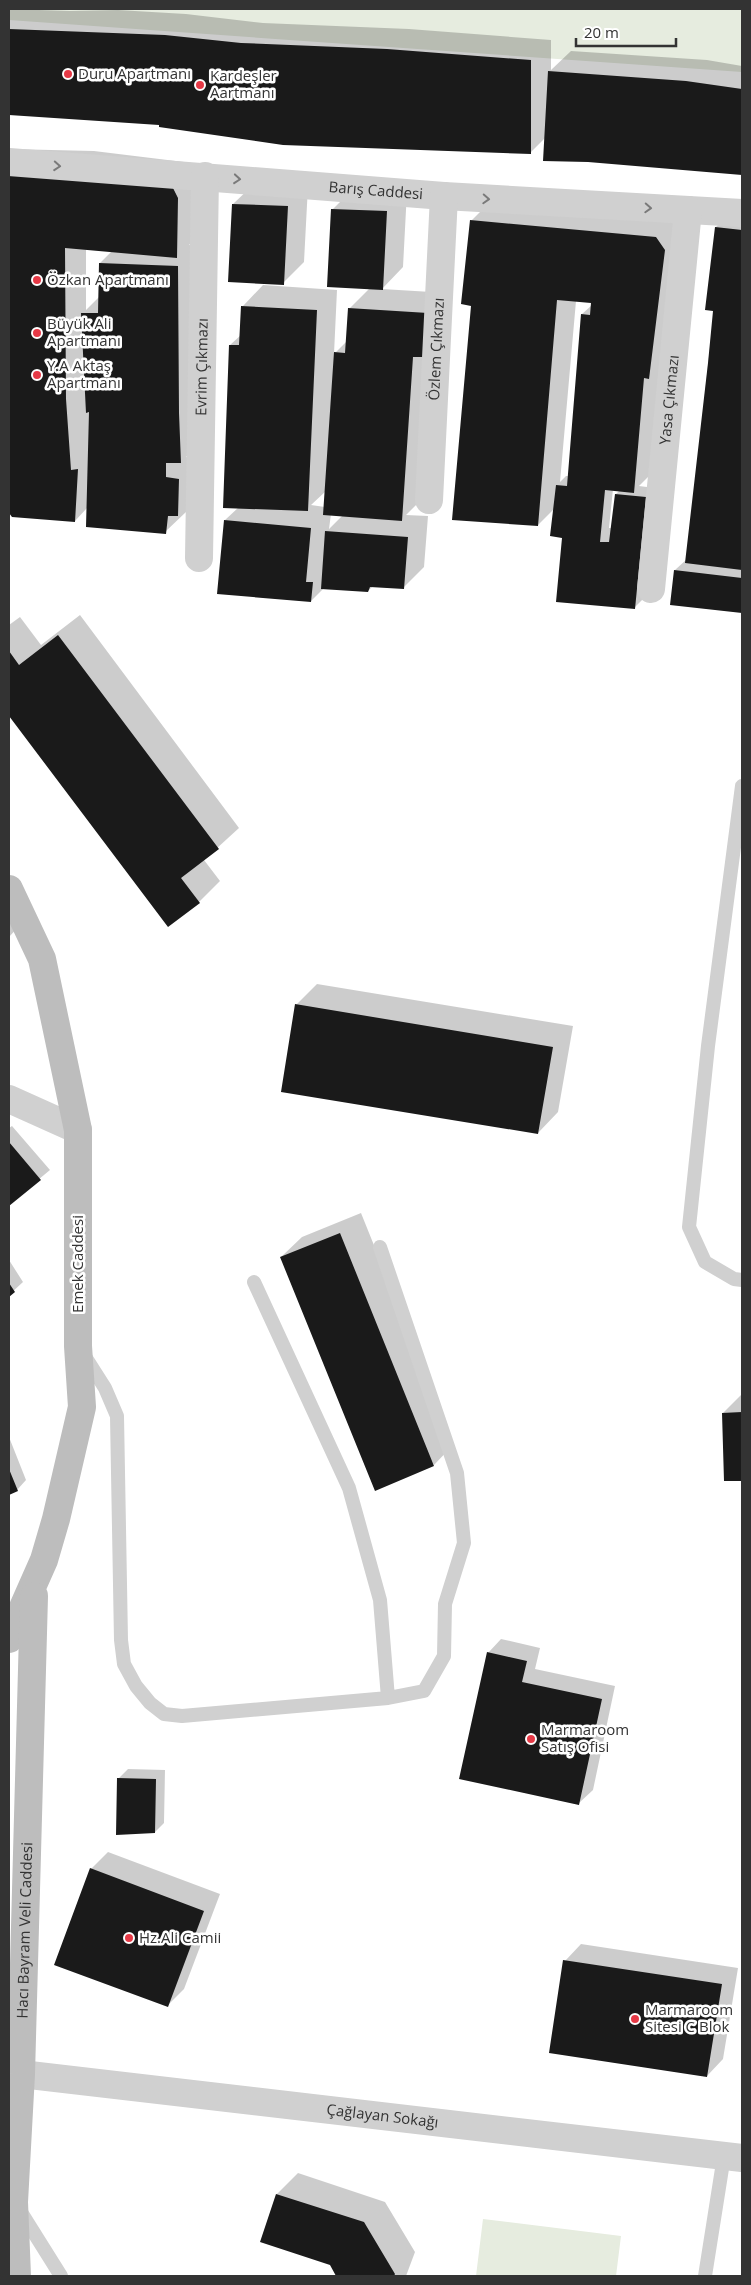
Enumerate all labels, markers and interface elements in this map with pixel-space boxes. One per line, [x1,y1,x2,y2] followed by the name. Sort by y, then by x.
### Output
[576,15,676,47] scale bar
[584,22,619,42] text: 20 m
[78,63,191,83] place label: Duru Apartmanı
[210,65,277,102] place label: Kardeşler Aartmanı
[62,68,74,80] marker: Duru Apartmanı
[194,79,206,91] marker: Kardeşler Aartmanı
[54,160,62,171] one-way arrow
[233,173,241,184] one-way arrow
[328,176,424,203] street label: Barış Caddesi
[482,193,490,204] one-way arrow
[645,202,653,213] one-way arrow
[47,269,169,289] place label: Özkan Apartmanı
[31,274,43,286] marker: Özkan Apartmanı
[423,297,448,401] street label: Özlem Çıkmazı
[47,313,121,350] place label: Büyük Ali Apartmanı
[190,318,212,416] street label: Evrim Çıkmazı
[31,327,43,339] marker: Büyük Ali Apartmanı
[654,354,683,446] street label: Yasa Çıkmazı
[47,355,121,392] place label: Y.A Aktaş Apartmanı
[31,369,43,381] marker: Y.A Aktaş Apartmanı
[67,1215,87,1313] street label: Emek Caddesi
[541,1719,629,1756] place label: Marmaroom Satış Ofisi
[525,1733,537,1745] marker: Marmaroom Satış Ofisi
[12,1842,36,2019] street label: Hacı Bayram Veli Caddesi
[139,1927,221,1947] place label: Hz.Ali Camii
[123,1932,135,1944] marker: Hz.Ali Camii
[645,1999,733,2036] place label: Marmaroom Sitesi C Blok
[629,2013,641,2025] marker: Marmaroom Sitesi C Blok
[326,2099,440,2132] street label: Çağlayan Sokağı

